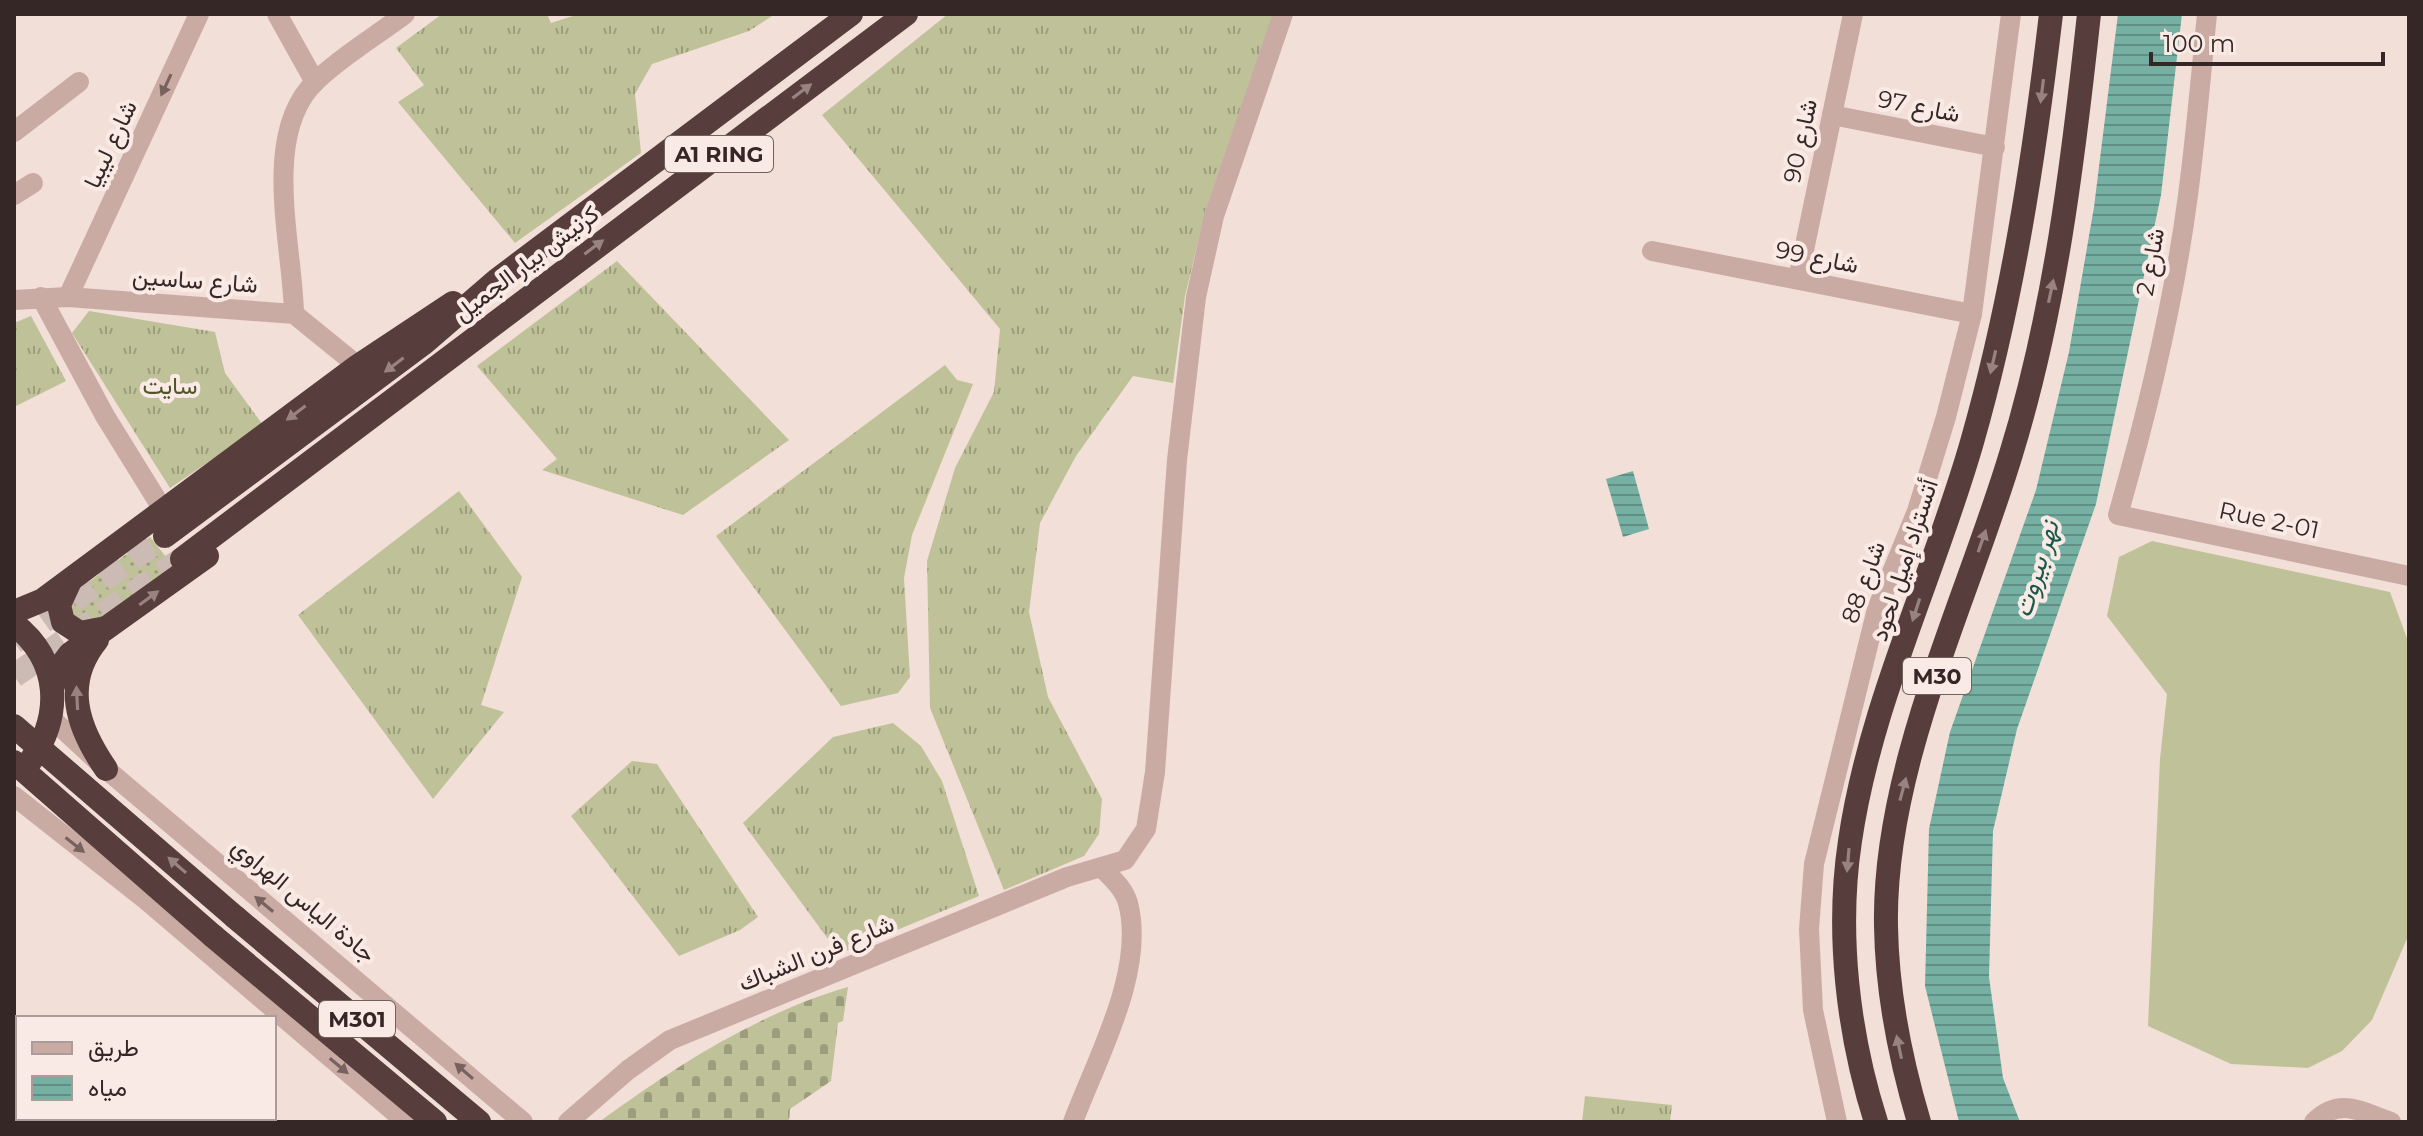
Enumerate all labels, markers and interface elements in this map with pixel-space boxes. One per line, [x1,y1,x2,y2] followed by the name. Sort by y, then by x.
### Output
[2151,16,2383,66] scale bar
[2163,29,2235,58] text: 100 m
[159,73,173,96] one-way arrow
[2036,79,2049,104] one-way arrow
[792,84,813,100] one-way arrow
[1875,84,1963,130] street label: شارع 97
[77,96,145,193] street label: شارع ليبيا
[1777,96,1825,186] street label: شارع 90
[665,136,773,172] road number: A1 RING
[448,199,605,328] street label: كرنيش بيار الجميل
[2130,226,2172,298] street label: شارع 2
[1773,235,1861,281] street label: شارع 99
[584,239,604,255] one-way arrow
[131,261,259,301] street label: شارع ساسين
[2045,278,2058,303] one-way arrow
[1986,349,1999,374] one-way arrow
[383,357,405,373] one-way arrow
[143,371,197,400] park label: سايت
[286,405,306,421] one-way arrow
[1864,475,1945,645] street label: أتستراد إميل لحود
[2216,495,2322,545] street label: Rue 2-01
[2006,515,2066,621] water label: نهر بيروت
[1977,529,1989,553] one-way arrow
[1835,537,1893,628] street label: شارع 88
[138,590,160,606] one-way arrow
[1910,598,1922,622] one-way arrow
[1903,658,1971,694] road number: M30
[70,685,83,710] one-way arrow
[1897,776,1910,800] one-way arrow
[223,831,382,972] street label: جادة الياس الهراوي
[65,836,85,852] one-way arrow
[1841,848,1854,873] one-way arrow
[167,857,186,875] one-way arrow
[255,896,275,913] one-way arrow
[734,909,899,999] street label: شارع فرن الشباك
[319,1001,395,1037] road number: M301
[16,1016,276,1120] legend
[88,1033,139,1063] text: طريق
[1892,1034,1905,1059] one-way arrow
[328,1057,348,1074] one-way arrow
[454,1062,473,1080] one-way arrow
[88,1073,127,1102] text: مياه

